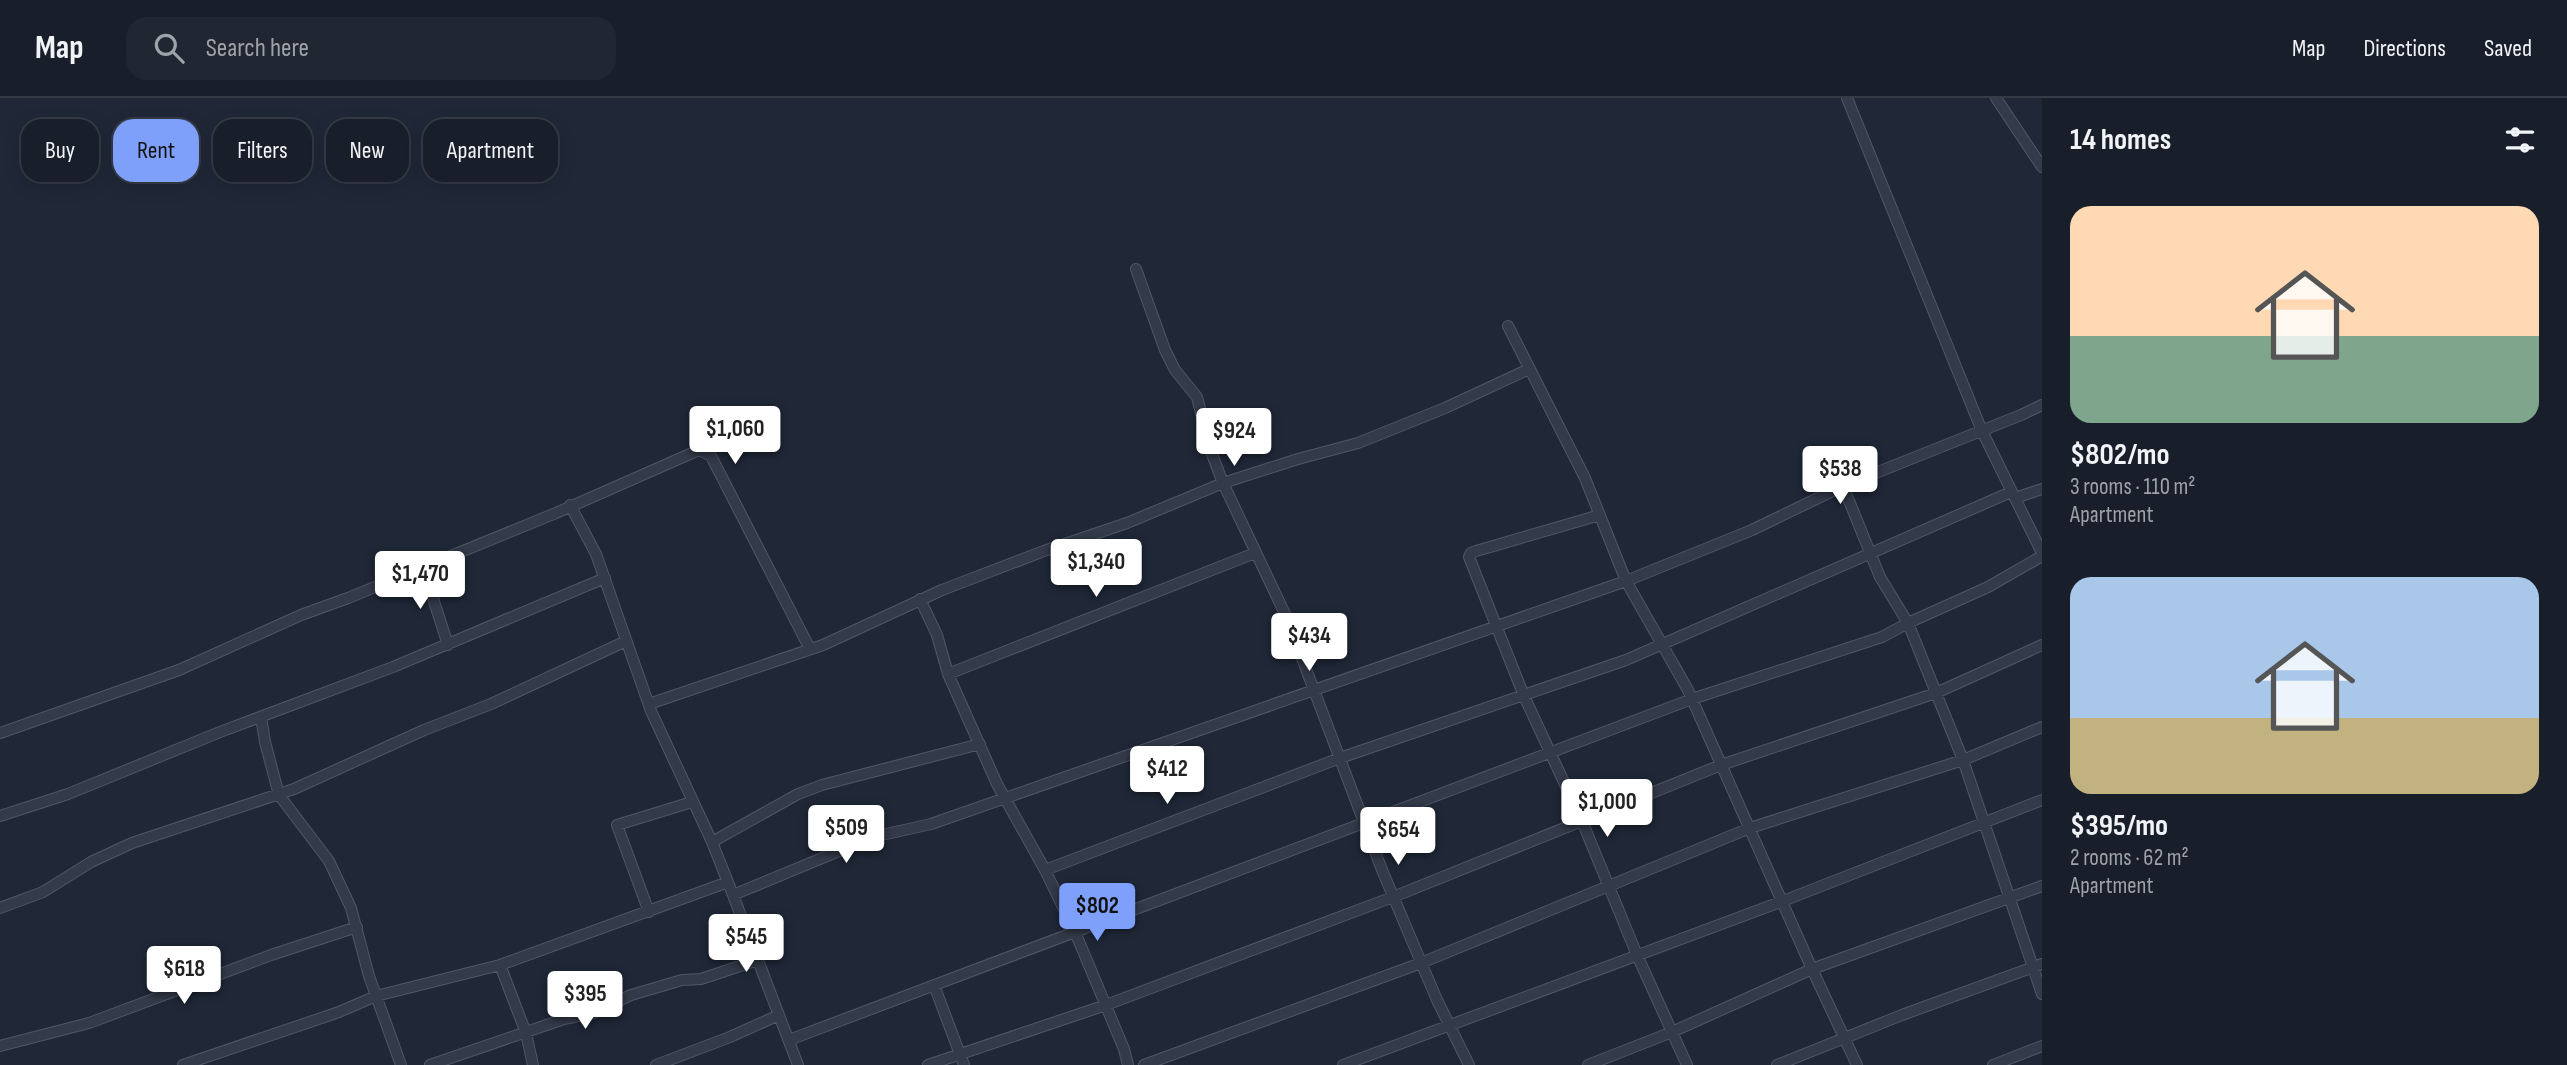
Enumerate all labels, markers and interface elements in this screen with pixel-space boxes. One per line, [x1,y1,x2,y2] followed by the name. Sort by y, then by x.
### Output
[126,17,616,80] search box
[35,28,84,68] text: Map
[150,29,188,67] icon: search
[206,33,309,64] text: Search here
[2292,34,2325,63] text: Map
[2363,34,2446,63] text: Directions
[2484,34,2532,63] text: Saved
[21,119,99,182] chip: Buy
[113,119,199,182] chip: Rent
[213,119,312,182] chip: Filters
[326,119,409,182] chip: New
[423,119,558,182] chip: Apartment
[2501,121,2539,159] icon: filters
[2070,122,2171,158] text: 14 homes
[2242,252,2368,378] icon: home
[678,406,792,466] pin: $1,060
[1193,408,1275,468] pin: $924
[705,415,765,443] text: $1,060
[1212,417,1256,445] text: $924
[2070,437,2170,473] text: $802/mo
[1799,446,1881,506] pin: $538
[1818,455,1862,483] text: $538
[2070,473,2195,501] text: 3 rooms · 110 m²
[2070,501,2154,529] text: Apartment
[1039,540,1153,599] pin: $1,340
[1067,548,1125,576] text: $1,340
[363,552,477,611] pin: $1,470
[391,560,449,588] text: $1,470
[1268,614,1350,673] pin: $434
[1287,622,1331,650] text: $434
[2242,623,2368,749] icon: home
[1126,746,1208,806] pin: $412
[1146,755,1188,783] text: $412
[1550,780,1664,839] pin: $1,000
[1577,788,1637,816] text: $1,000
[805,806,887,865] pin: $509
[1357,808,1439,867] pin: $654
[2070,808,2168,844] text: $395/mo
[824,814,868,842] text: $509
[1376,816,1420,844] text: $654
[2070,844,2189,872] text: 2 rooms · 62 m²
[2070,872,2154,900] text: Apartment
[1056,884,1138,943] pin: $802
[1075,892,1119,920] text: $802
[705,914,787,974] pin: $545
[725,923,767,951] text: $545
[143,946,225,1006] pin: $618
[163,955,205,983] text: $618
[544,972,626,1031] pin: $395
[563,980,607,1008] text: $395

